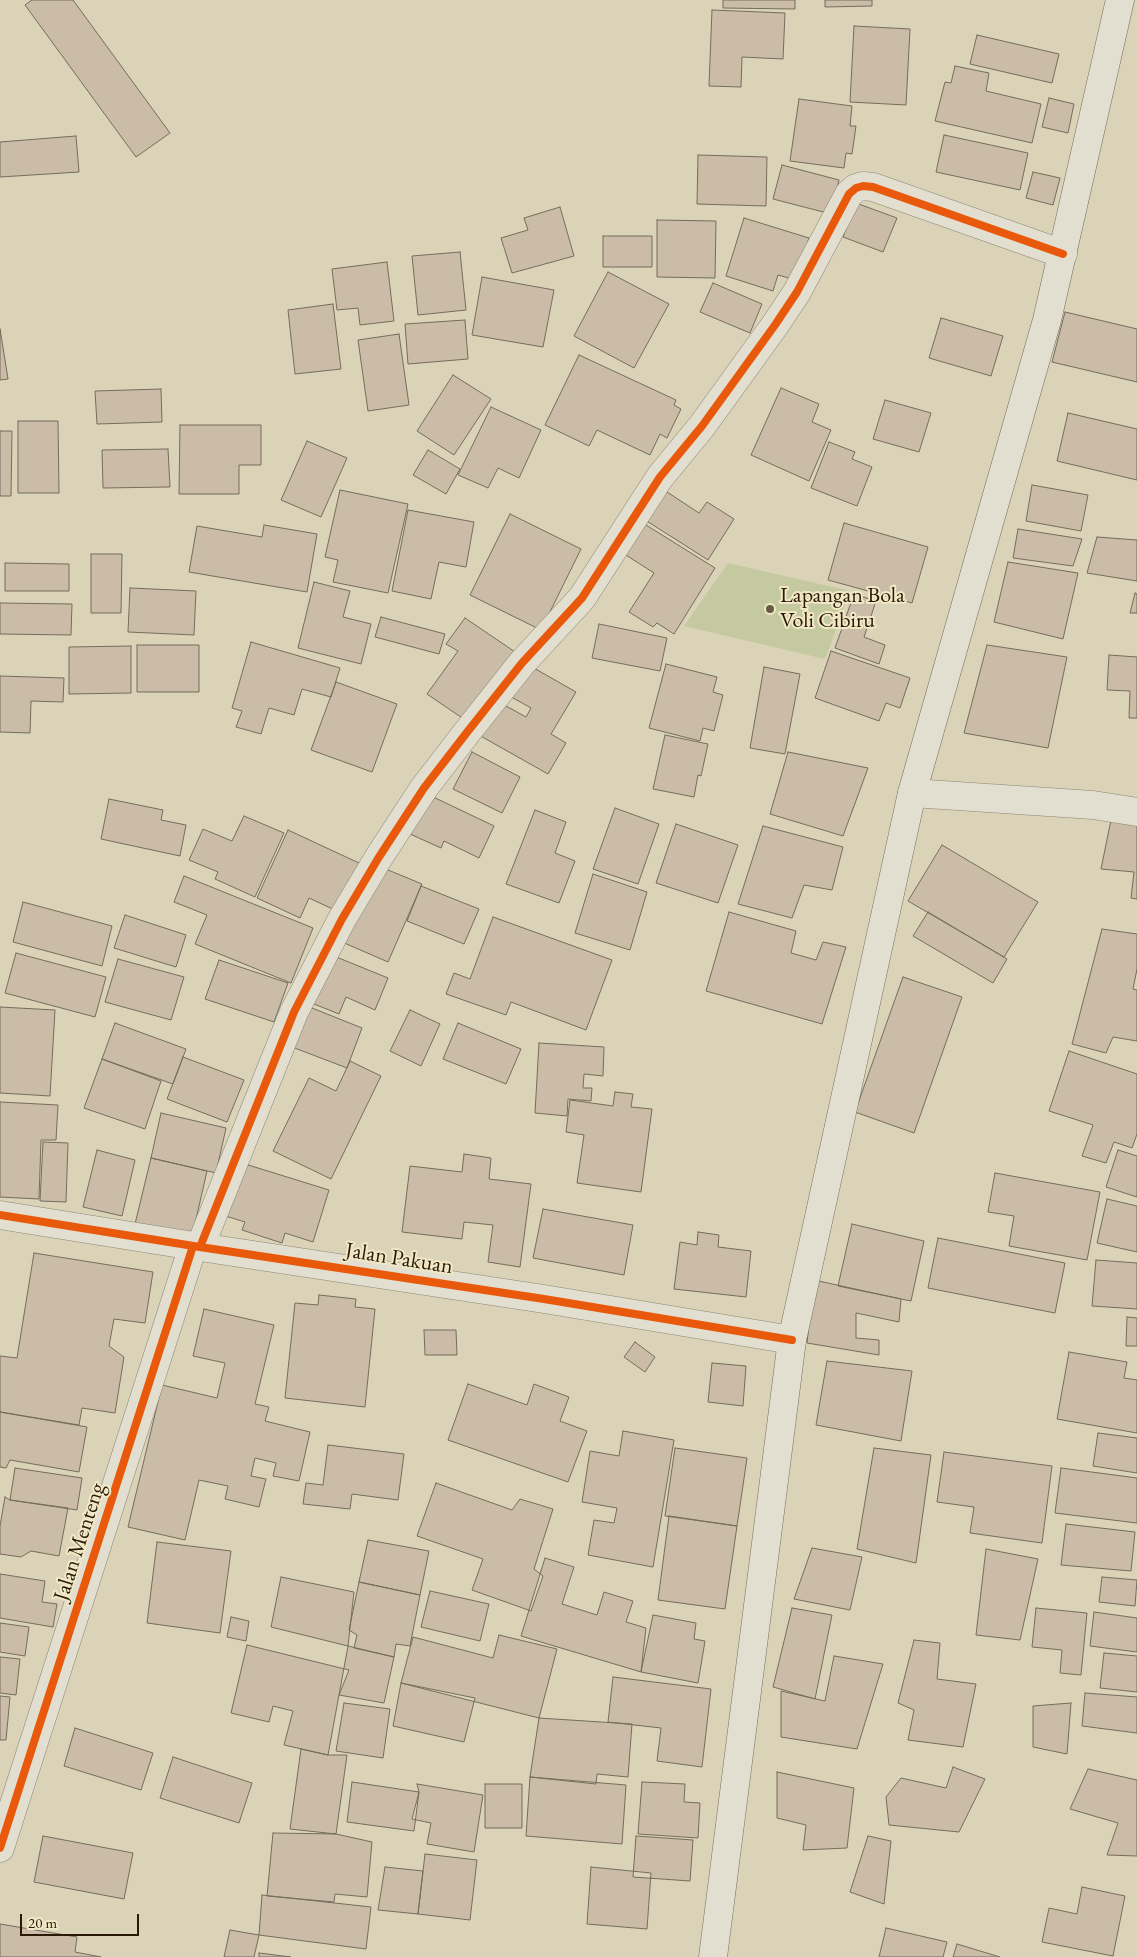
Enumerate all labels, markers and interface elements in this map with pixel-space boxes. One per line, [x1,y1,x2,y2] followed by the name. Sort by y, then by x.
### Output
[780,583,905,634] place label: Lapangan Bola Voli Cibiru
[764,603,776,615] marker: Lapangan Bola Voli Cibiru
[343,1237,455,1281] street label: Jalan Pakuan
[49,1480,111,1604] street label: Jalan Menteng
[22,1904,141,1936] scale bar
[28,1913,57,1932] text: 20 m

